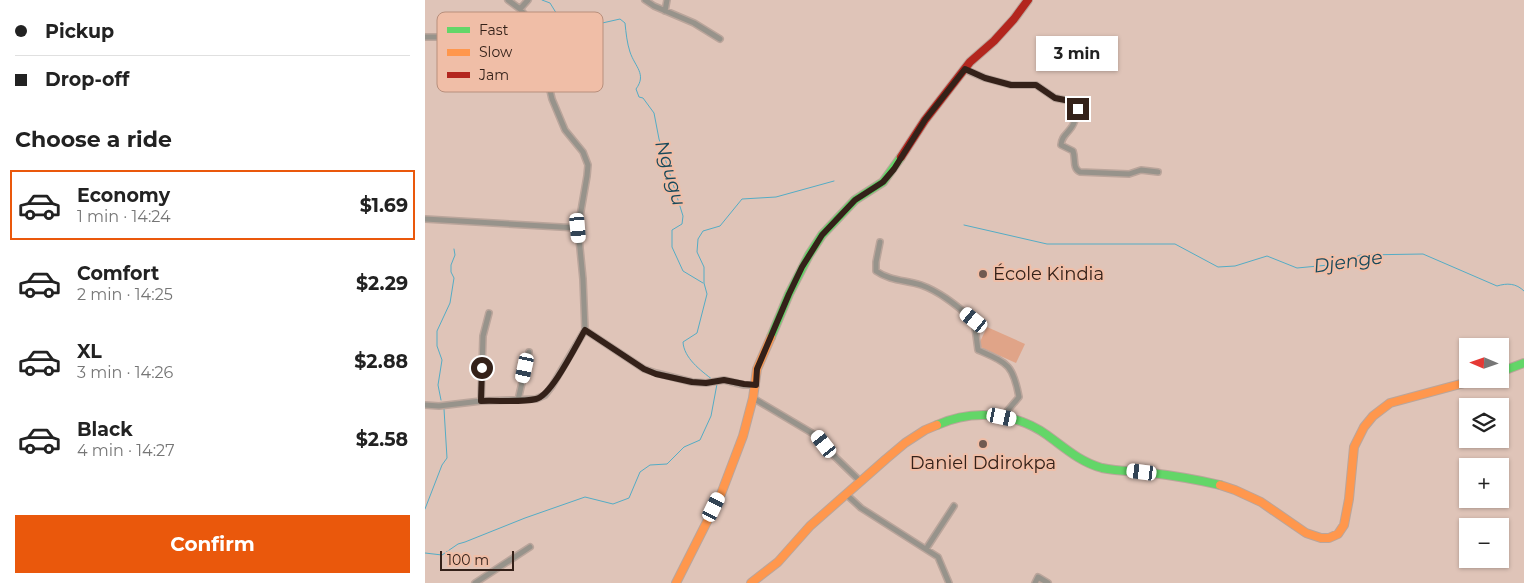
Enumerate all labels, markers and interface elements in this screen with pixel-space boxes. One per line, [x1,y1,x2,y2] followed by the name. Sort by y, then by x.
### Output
[437,12,603,92] legend
[45,20,114,43] text: Pickup
[479,21,509,39] text: Fast
[1037,36,1119,72] callout: 3 min
[479,43,513,61] text: Slow
[1054,44,1100,63] text: 3 min
[478,66,509,84] text: Jam
[45,68,129,91] text: Drop-off
[1067,98,1089,120] route end
[15,126,172,153] text: Choose a ride
[650,138,691,209] water label: Ngugu
[17,183,62,228] icon: car
[77,184,170,207] text: Economy
[360,194,408,217] text: $1.69
[77,207,171,226] text: 1 min · 14:24
[569,212,586,244] car
[1312,245,1384,278] water label: Djenge
[17,261,62,306] icon: car
[77,262,159,285] text: Comfort
[993,263,1104,285] place label: École Kindia
[977,268,989,280] marker: École Kindia
[356,272,408,295] text: $2.29
[77,285,173,304] text: 2 min · 14:25
[957,305,990,335] car
[1459,338,1509,388] north arrow
[1459,338,1509,568] map controls
[17,339,62,384] icon: car
[77,340,102,363] text: XL
[354,350,408,373] text: $2.88
[514,352,535,384] car
[471,357,493,379] route start
[77,363,173,382] text: 3 min · 14:26
[1459,398,1509,448] button: layers
[985,407,1018,427] car
[17,417,62,462] icon: car
[77,418,133,441] text: Black
[356,428,408,451] text: $2.58
[808,428,839,460] car
[977,438,989,450] marker: Daniel Ddirokpa
[77,441,175,460] text: 4 min · 14:27
[910,452,1056,474] place label: Daniel Ddirokpa
[1459,458,1509,508] button: +
[1126,463,1157,481] car
[700,490,727,524] car
[15,515,410,573] button: Confirm
[1459,518,1509,568] button: −
[440,548,514,571] scale bar
[447,551,489,569] text: 100 m

